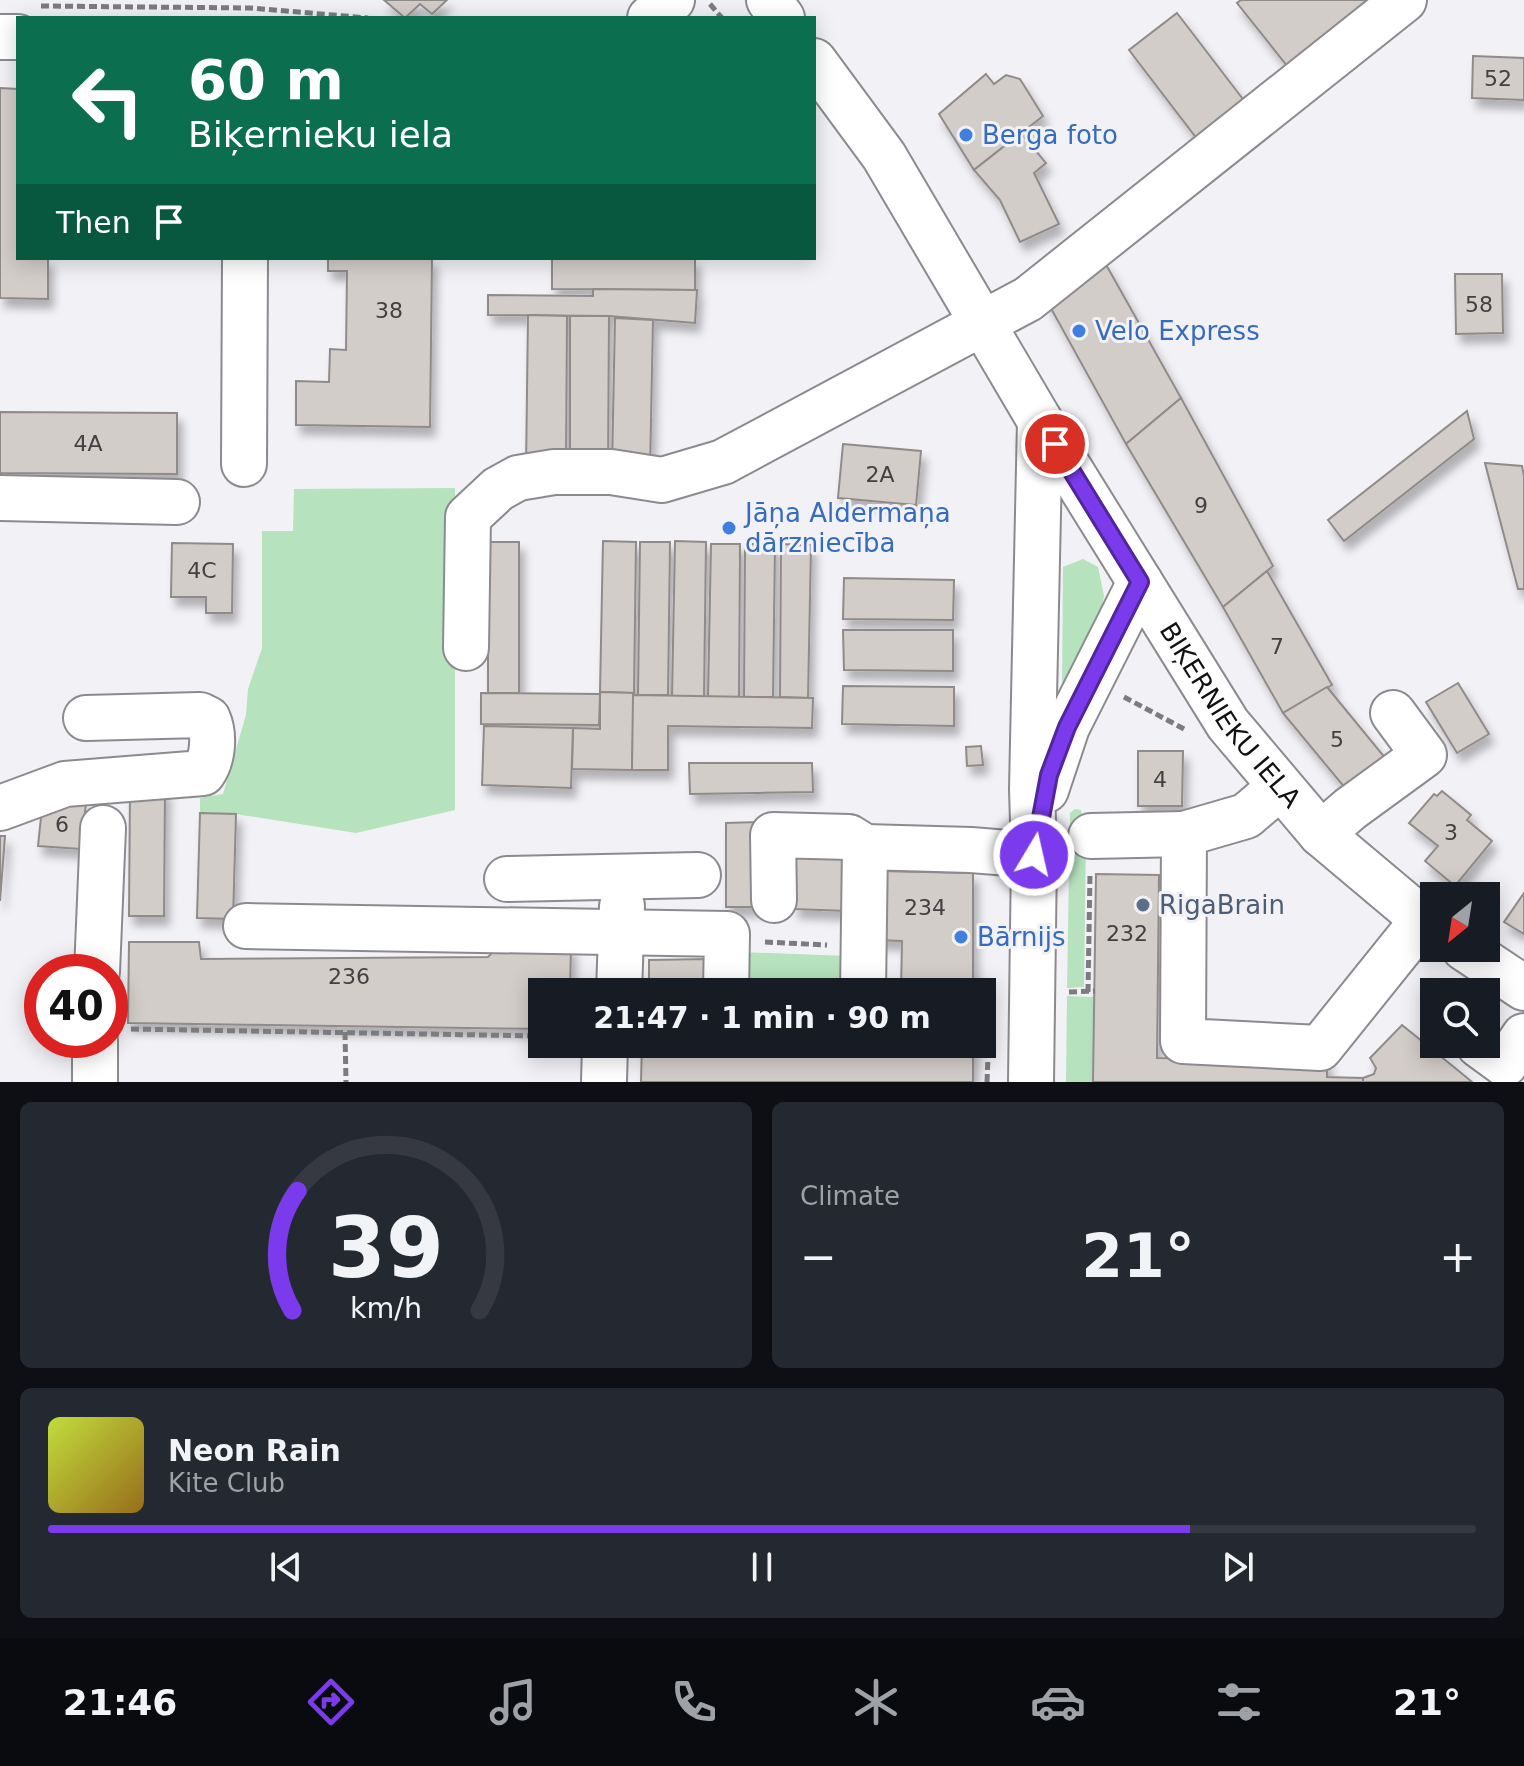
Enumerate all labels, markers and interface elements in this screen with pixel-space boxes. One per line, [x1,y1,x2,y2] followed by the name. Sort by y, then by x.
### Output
[188,47,344,112] text: 60 m
[56,48,160,152] icon: left
[1484,66,1512,91] house number: 52
[188,114,453,155] text: Biķernieku iela
[982,120,1118,150] place label: Berga foto
[957,126,975,144] marker: Berga foto
[147,200,191,244] icon: arrive
[56,205,131,240] text: Then
[1465,292,1493,317] house number: 58
[375,298,403,323] house number: 38
[1095,316,1260,346] place label: Velo Express
[1070,322,1088,340] marker: Velo Express
[1021,410,1089,478] pin
[1033,422,1077,466] icon: arrive
[73,431,103,456] house number: 4A
[865,462,895,487] house number: 2A
[1194,493,1208,518] house number: 9
[743,498,951,558] place label: Jāņa Aldermaņa dārzniecība
[720,519,738,537] marker: Jāņa Aldermaņa dārzniecība
[187,558,217,583] house number: 4C
[1154,617,1307,814] street label: BIĶERNIEKU IELA
[1270,634,1284,659] house number: 7
[1330,727,1344,752] house number: 5
[1153,767,1167,792] house number: 4
[55,812,69,837] house number: 6
[992,813,1076,897] position arrow
[1444,820,1458,845] house number: 3
[1420,882,1500,962] north arrow
[1420,882,1500,1058] map controls
[1159,890,1285,920] place label: RigaBrain
[904,895,946,920] house number: 234
[1134,896,1152,914] marker: RigaBrain
[1106,921,1148,946] house number: 232
[977,922,1065,952] place label: Bārnijs
[952,928,970,946] marker: Bārnijs
[24,954,128,1058] speed limit sign: 40
[328,964,370,989] house number: 236
[1420,978,1500,1058] button: search
[593,1000,931,1035] text: 21:47 · 1 min · 90 m
[800,1181,900,1211] text: Climate
[328,1200,444,1297] text: 39
[1081,1221,1195,1291] text: 21°
[800,1231,837,1282] text: −
[1439,1231,1476,1282] text: +
[350,1291,422,1325] text: km/h
[168,1433,341,1468] text: Neon Rain
[168,1468,285,1498] text: Kite Club
[264,1545,308,1589] icon: previous
[740,1545,784,1589] icon: pause
[1216,1545,1260,1589] icon: next
[303,1674,359,1730] icon: directions
[485,1674,541,1730] icon: music
[666,1674,722,1730] icon: phone
[848,1674,904,1730] icon: climate
[1030,1674,1086,1730] icon: car
[1211,1674,1267,1730] icon: filters
[63,1682,177,1723] text: 21:46
[1393,1682,1461,1723] text: 21°

